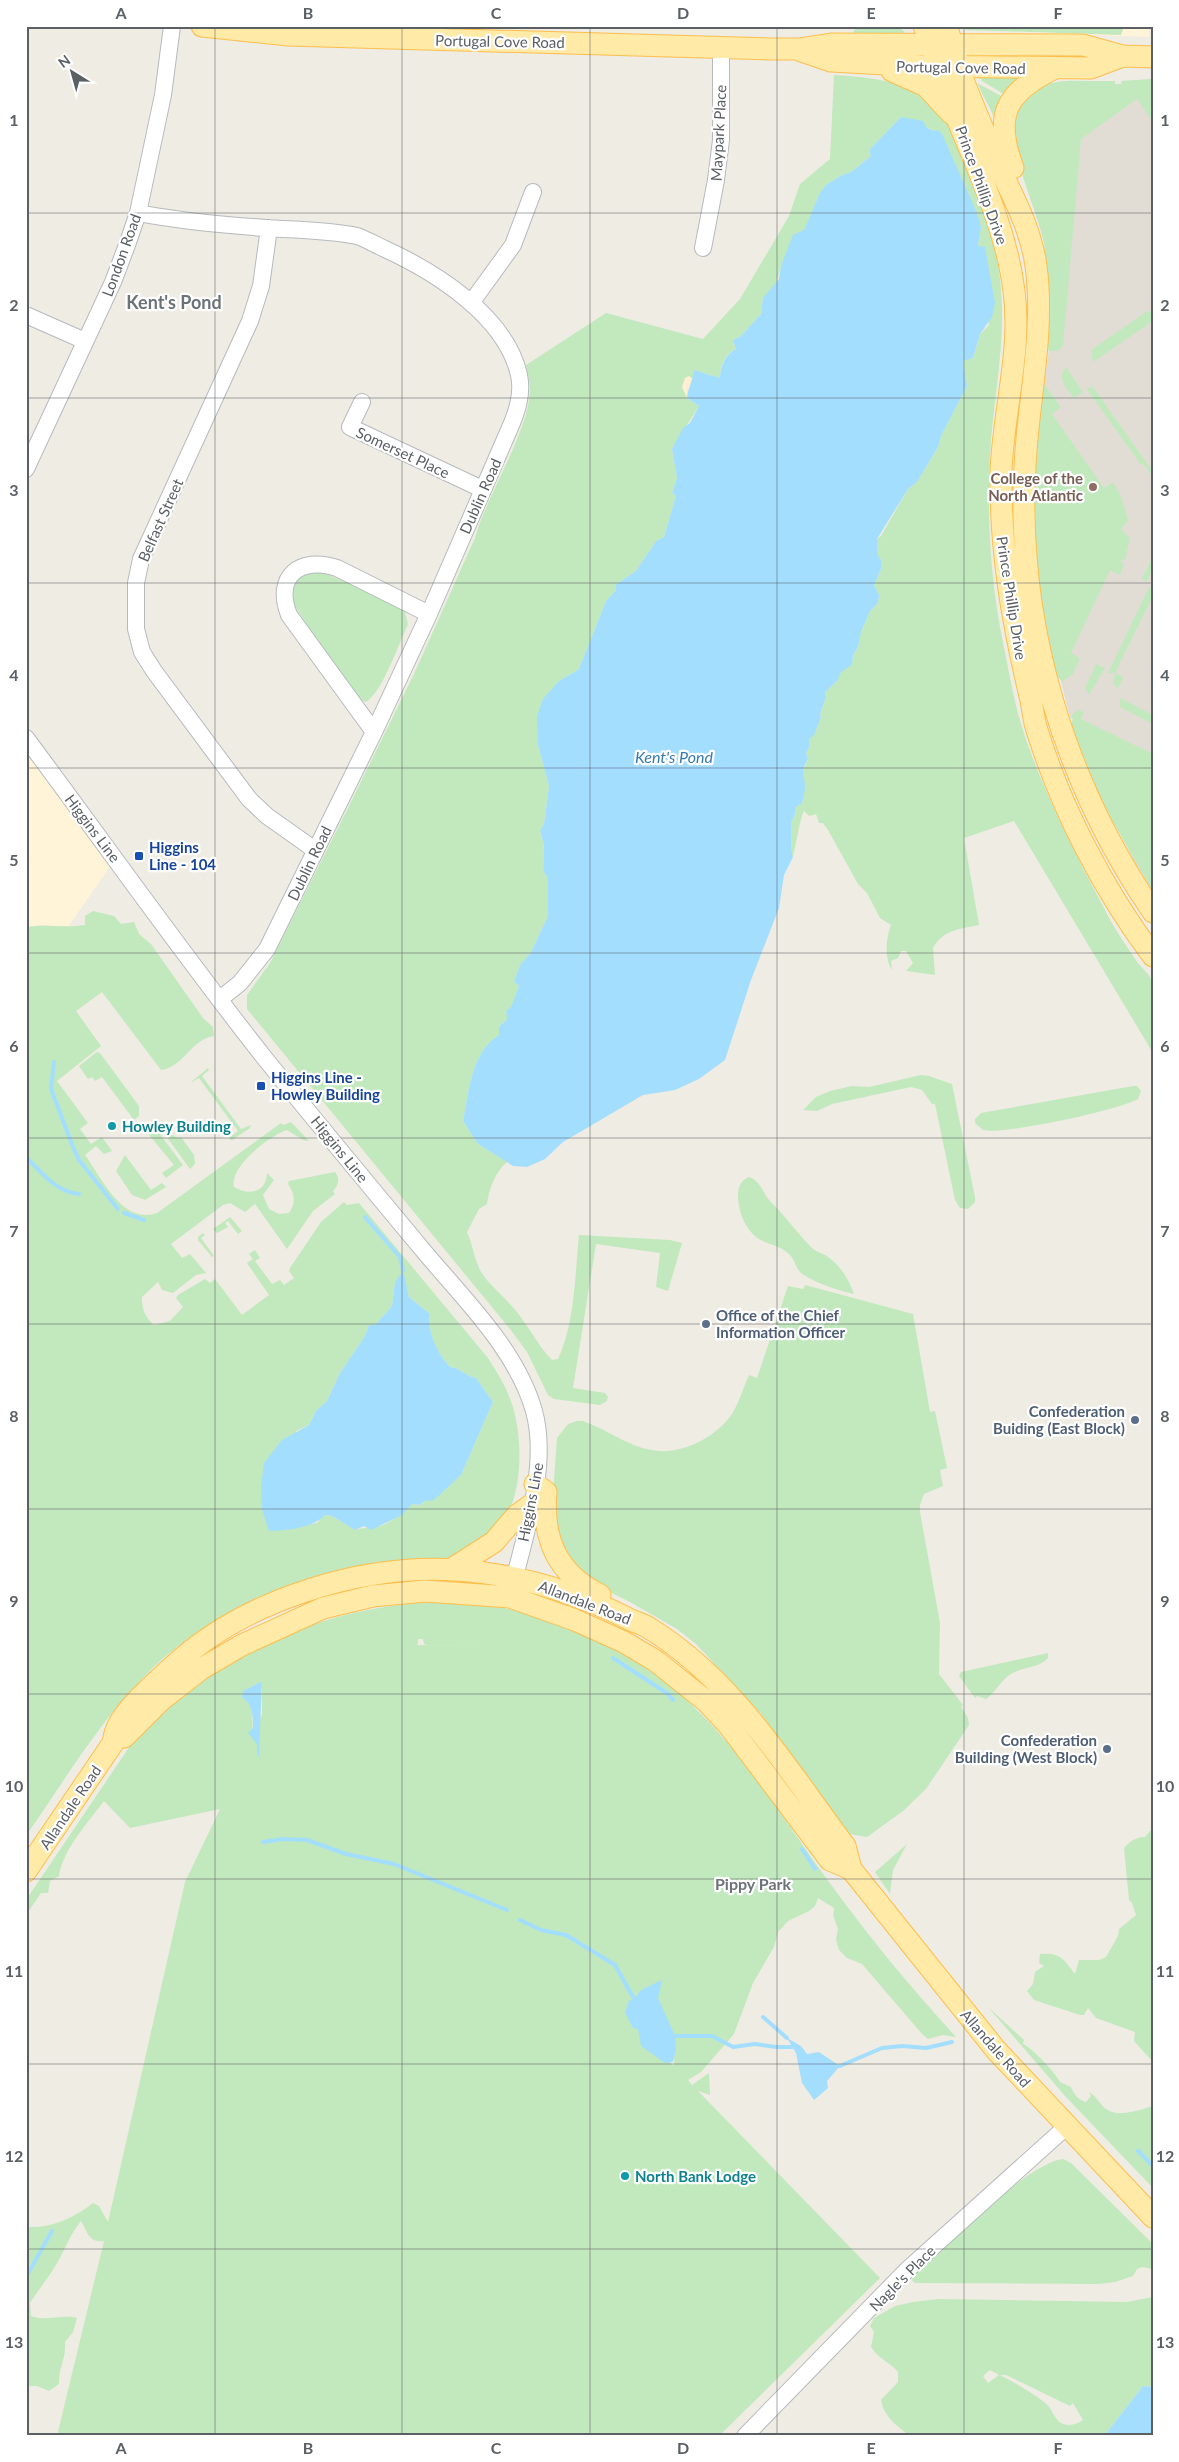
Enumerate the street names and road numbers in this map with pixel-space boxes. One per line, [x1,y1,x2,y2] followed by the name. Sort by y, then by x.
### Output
[435,31,565,51] street label: Portugal Cove Road
[896,57,1026,77] street label: Portugal Cove Road
[706,84,730,182] street label: Maypark Place
[952,123,1012,247] street label: Prince Phillip Drive
[98,211,144,299] street label: London Road
[354,423,453,481] street label: Somerset Place
[455,455,505,537] street label: Dublin Road
[134,475,187,564] street label: Belfast Street
[993,535,1031,661] street label: Prince Phillip Drive
[62,790,124,866] street label: Higgins Line
[283,823,335,903] street label: Dublin Road
[308,1112,372,1186] street label: Higgins Line
[513,1461,547,1543] street label: Higgins Line
[536,1576,634,1628] street label: Allandale Road
[35,1762,105,1852] street label: Allandale Road
[957,2005,1035,2091] street label: Allandale Road
[865,2241,939,2315] street label: Nagle's Place

